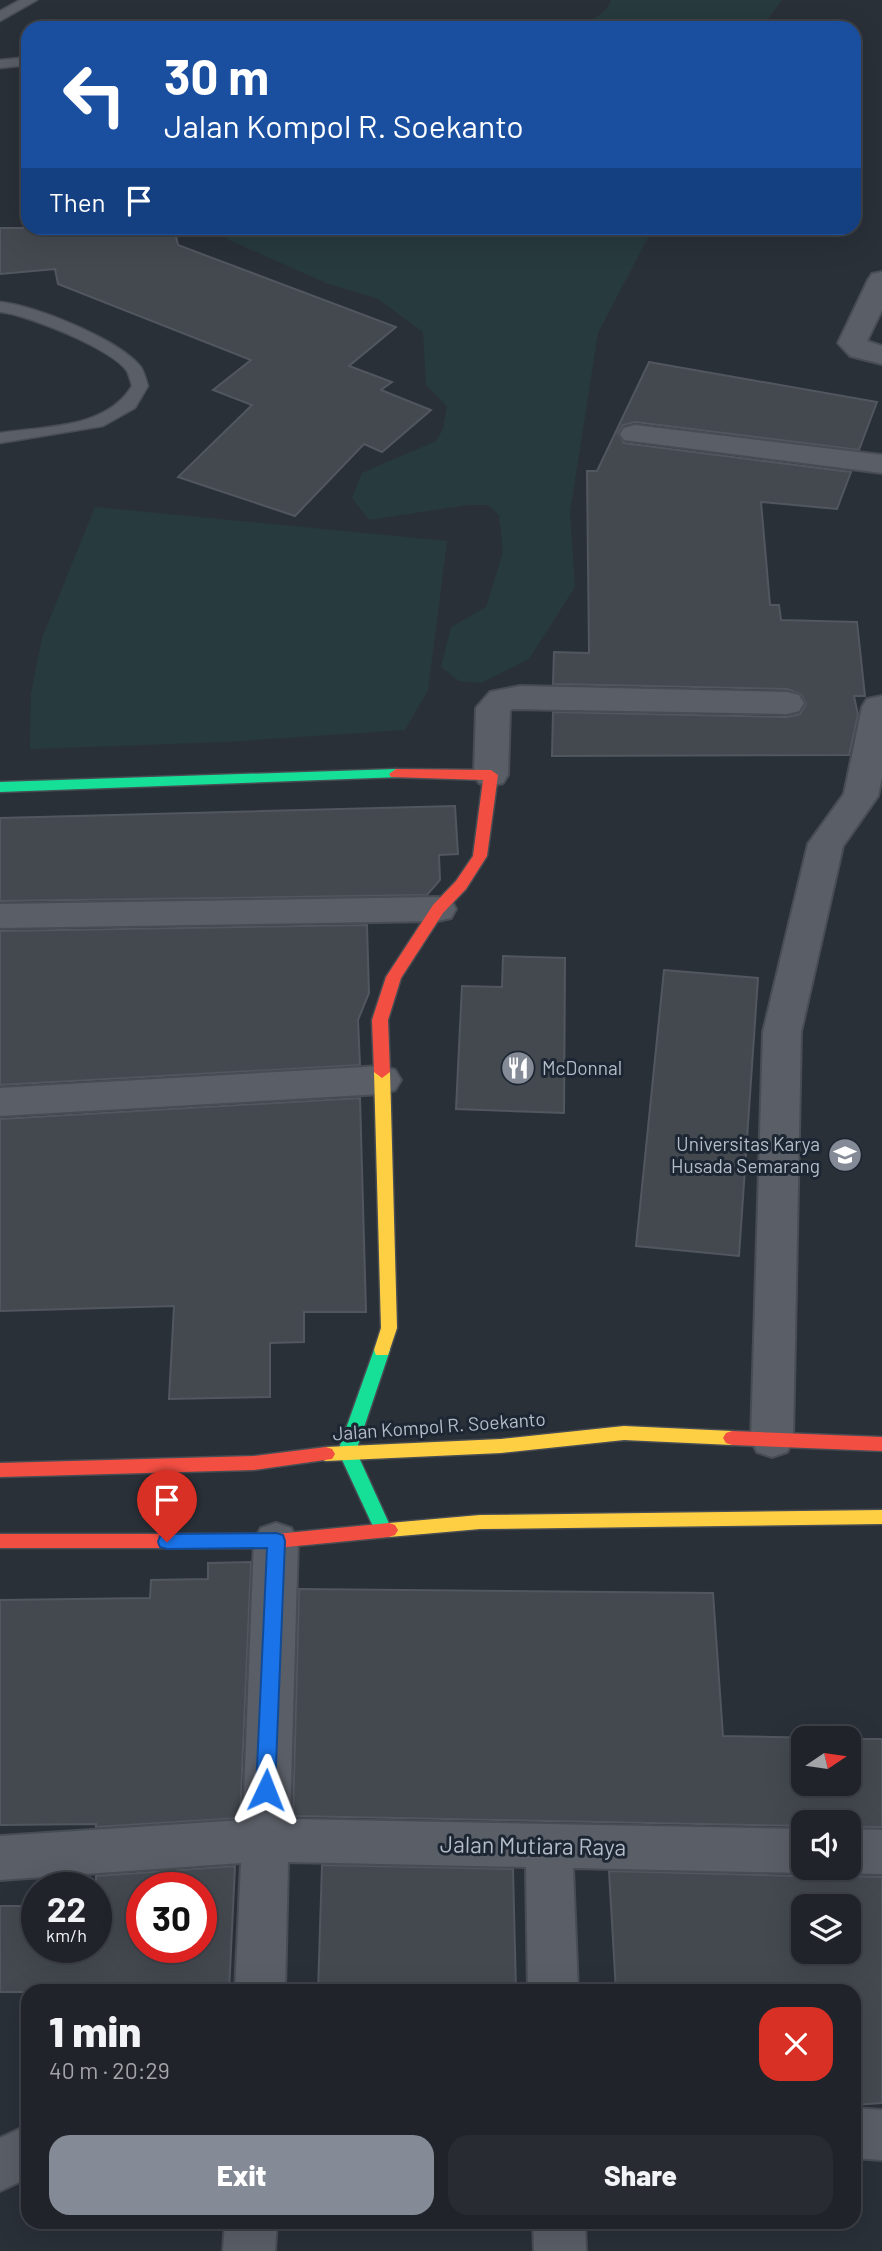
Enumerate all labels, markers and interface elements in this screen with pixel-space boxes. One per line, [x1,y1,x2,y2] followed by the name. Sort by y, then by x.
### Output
[164,46,269,105] text: 30 m
[49,49,140,140] icon: left
[164,106,524,144] text: Jalan Kompol R. Soekanto
[120,182,158,220] icon: arrive
[49,186,106,217] text: Then
[499,1049,537,1087] restaurant icon: McDonnal
[542,1056,622,1079] place label: McDonnal
[671,1132,820,1177] place label: Universitas Karya Husada Semarang
[826,1136,864,1174] school or university icon: Universitas Karya Husada Semarang
[332,1407,546,1444] street label: Jalan Kompol R. Soekanto
[137,1470,197,1542] pin
[148,1481,186,1519] icon: arrive
[791,1726,861,1796] north arrow
[791,1726,861,1964] map controls
[229,1753,303,1827] position arrow
[791,1810,861,1880] button: sound
[440,1829,626,1861] street label: Jalan Mutiara Raya
[126,1872,217,1963] speed limit sign: 30
[47,1887,86,1929] text: 22
[791,1894,861,1964] button: layers
[46,1924,87,1946] text: km/h
[49,2005,141,2055] text: 1 min
[759,2007,833,2081] button: close
[49,2056,170,2084] text: 40 m · 20:29
[49,2135,434,2215] button: Exit
[448,2135,833,2215] button: Share

